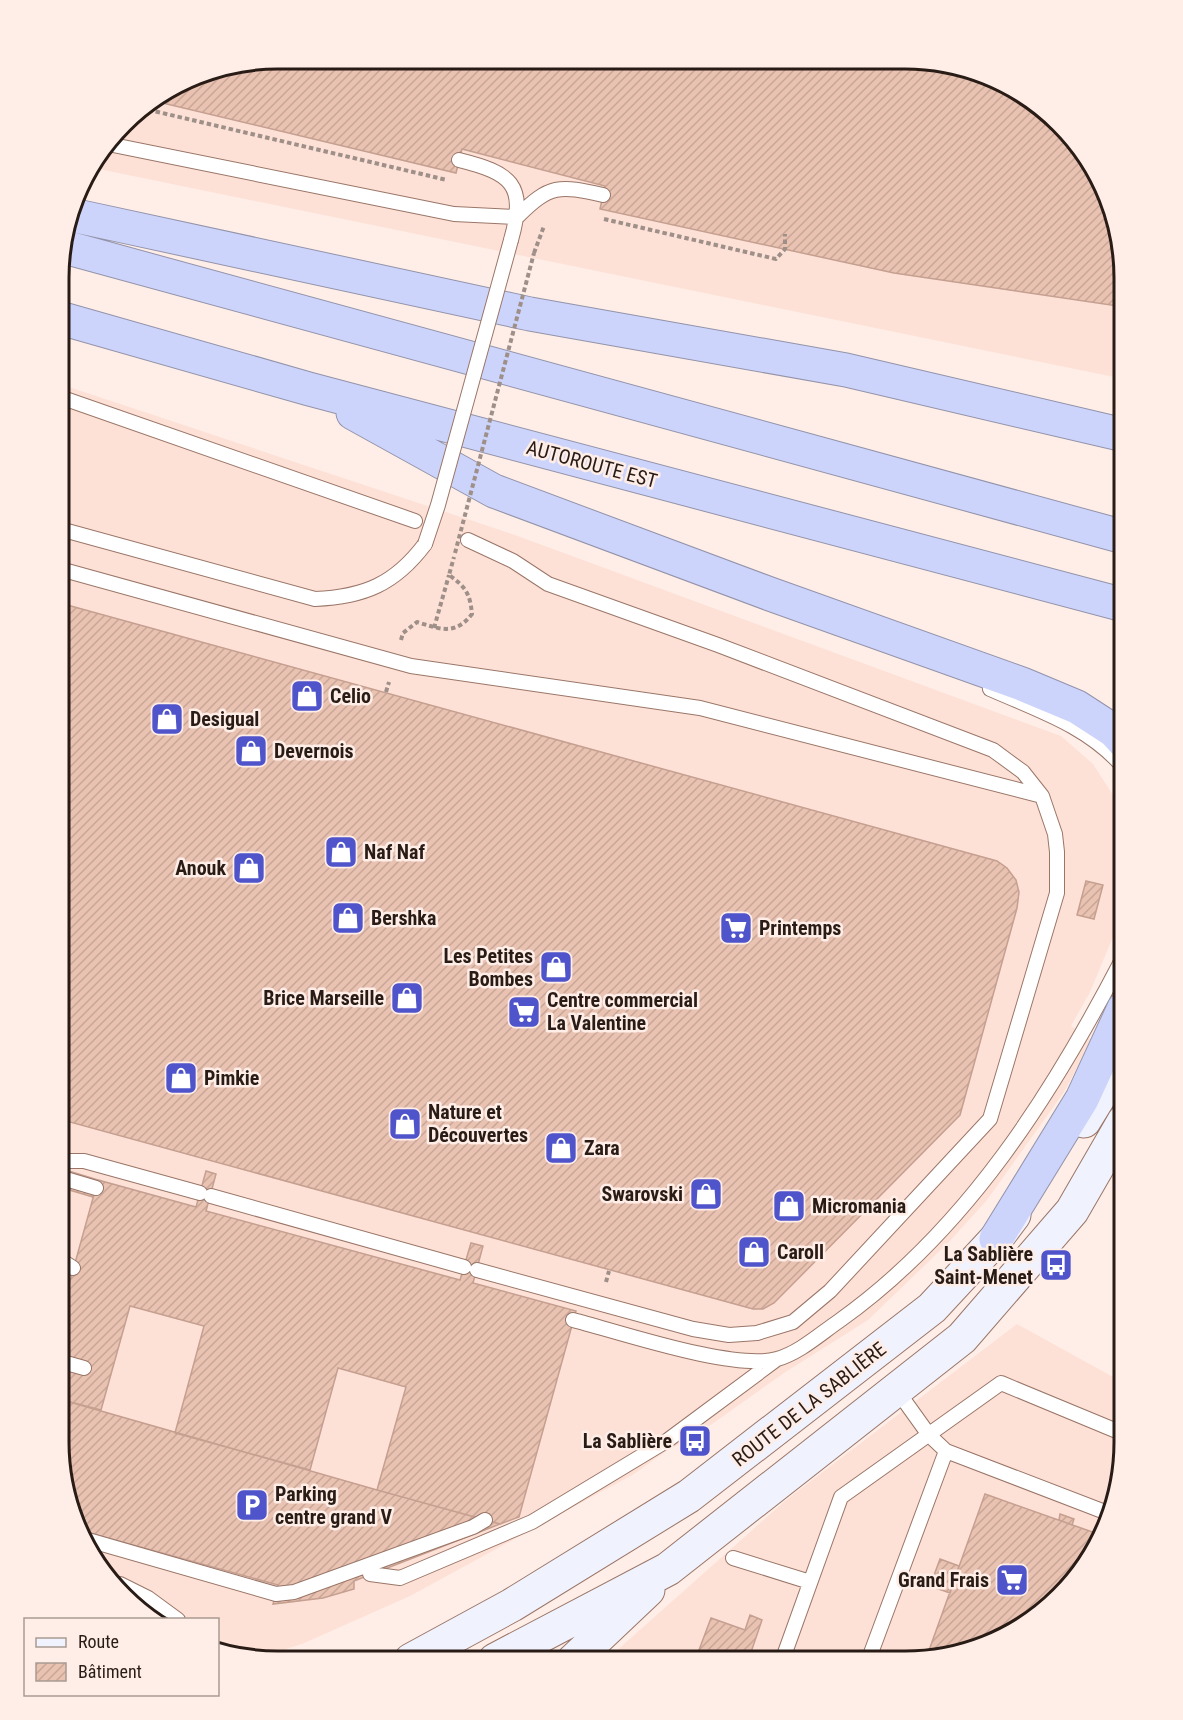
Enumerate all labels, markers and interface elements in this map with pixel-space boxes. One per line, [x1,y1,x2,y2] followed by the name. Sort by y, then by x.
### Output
[524,435,660,493] street label: AUTOROUTE EST
[289,678,325,714] shop icon: Celio
[330,684,371,708] place label: Celio
[149,701,185,737] shop icon: Desigual
[190,707,259,731] place label: Desigual
[233,733,269,769] shop icon: Devernois
[274,739,354,763] place label: Devernois
[323,834,359,870] shop icon: Naf Naf
[364,840,426,864] place label: Naf Naf
[231,850,267,886] shop icon: Anouk
[175,856,226,880] place label: Anouk
[330,900,366,936] shop icon: Bershka
[371,906,436,930] place label: Bershka
[718,910,754,946] supermarket icon: Printemps
[759,916,841,940] place label: Printemps
[443,944,533,991] place label: Les Petites Bombes
[538,949,574,985] shop icon: Les Petites Bombes
[389,980,425,1016] shop icon: Brice Marseille
[263,986,384,1010] place label: Brice Marseille
[547,988,698,1035] place label: Centre commercial La Valentine
[506,994,542,1030] supermarket icon: Centre commercial La Valentine
[163,1060,199,1096] shop icon: Pimkie
[204,1066,259,1090] place label: Pimkie
[428,1100,528,1147] place label: Nature et Découvertes
[387,1106,423,1142] shop icon: Nature et Découvertes
[543,1130,579,1166] shop icon: Zara
[584,1136,620,1160] place label: Zara
[688,1176,724,1212] shop icon: Swarovski
[601,1182,683,1206] place label: Swarovski
[771,1188,807,1224] shop icon: Micromania
[812,1194,906,1218] place label: Micromania
[736,1234,772,1270] shop icon: Caroll
[777,1240,824,1264] place label: Caroll
[934,1242,1033,1289] place label: La Sablière Saint-Menet
[1038,1247,1074,1283] bus stop icon: La Sablière Saint-Menet
[727,1337,891,1471] street label: ROUTE DE LA SABLIÈRE
[677,1423,713,1459] bus stop icon: La Sablière
[583,1429,672,1453] place label: La Sablière
[275,1482,393,1529] place label: Parking centre grand V
[234,1487,270,1523] parking icon: Parking centre grand V
[994,1562,1030,1598] supermarket icon: Grand Frais
[898,1568,989,1592] place label: Grand Frais
[24,1618,219,1696] legend
[78,1631,119,1652] text: Route
[78,1661,142,1682] text: Bâtiment

